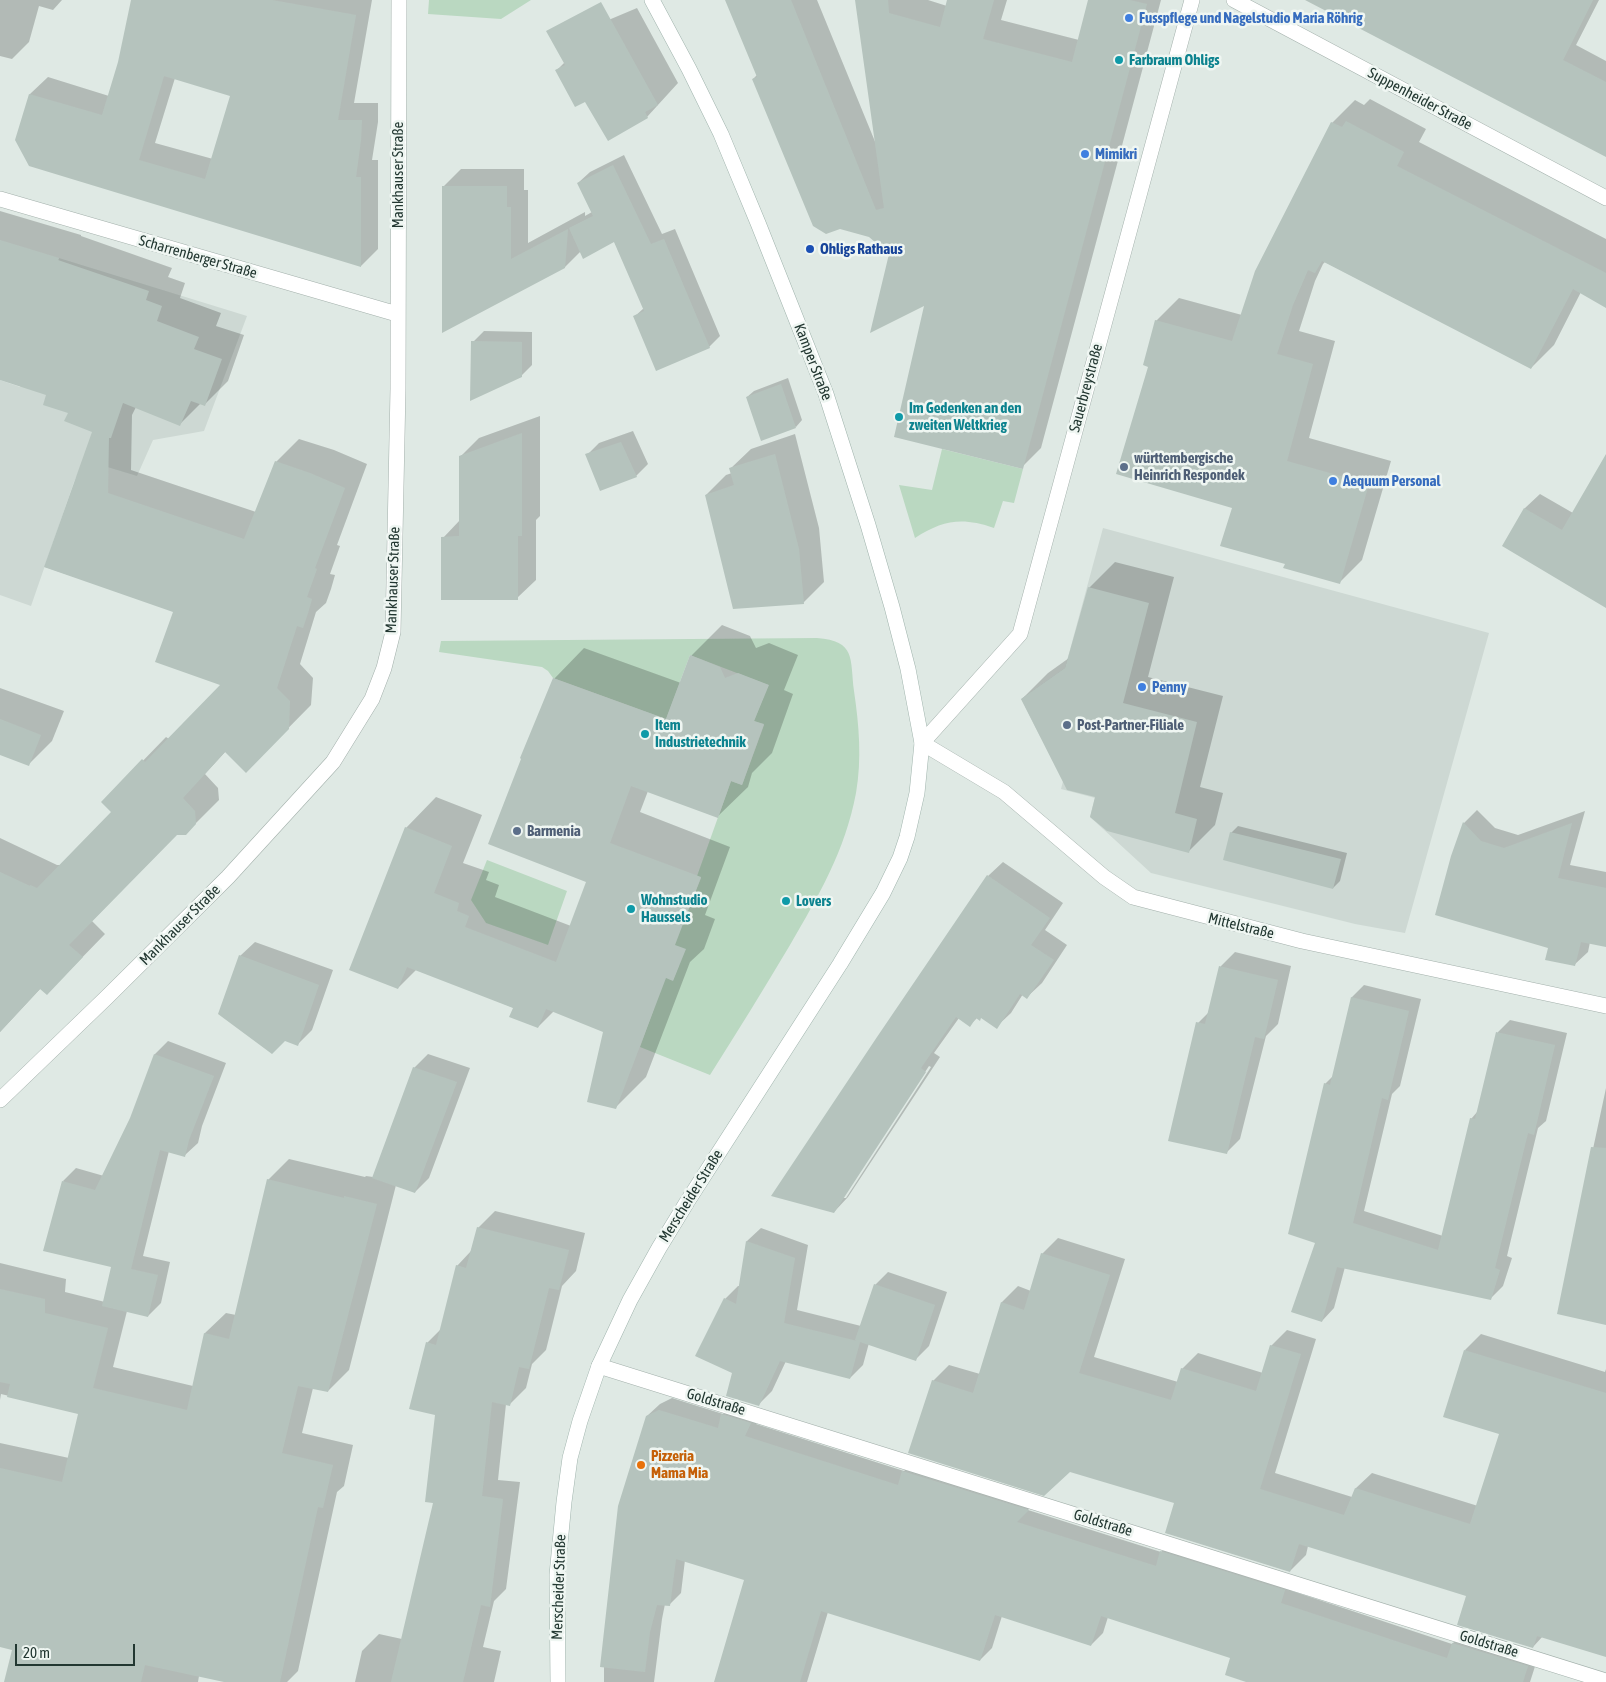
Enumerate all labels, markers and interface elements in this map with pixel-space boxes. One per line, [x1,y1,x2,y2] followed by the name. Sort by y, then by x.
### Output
[1139,9,1363,27] place label: Fusspflege und Nagelstudio Maria Röhrig
[1123,12,1135,24] marker: Fusspflege und Nagelstudio Maria Röhrig
[1129,51,1220,69] place label: Farbraum Ohligs
[1113,54,1125,66] marker: Farbraum Ohligs
[1365,64,1475,134] street label: Suppenheider Straße
[389,122,407,228] street label: Mankhauser Straße
[1095,145,1137,163] place label: Mimikri
[1079,148,1091,160] marker: Mimikri
[137,232,259,282] street label: Scharrenberger Straße
[820,240,903,258] place label: Ohligs Rathaus
[804,243,816,255] marker: Ohligs Rathaus
[790,321,836,403] street label: Kamper Straße
[1066,342,1106,434] street label: Sauerbreystraße
[909,399,1021,434] place label: Im Gedenken an den zweiten Weltkrieg
[893,411,905,423] marker: Im Gedenken an den zweiten Weltkrieg
[1134,449,1245,484] place label: württembergische Heinrich Respondek
[1118,461,1130,473] marker: württembergische Heinrich Respondek
[1343,472,1441,490] place label: Aequum Personal
[1327,475,1339,487] marker: Aequum Personal
[382,526,404,634] street label: Mankhauser Straße
[1152,678,1187,696] place label: Penny
[1136,681,1148,693] marker: Penny
[655,716,746,751] place label: Item Industrietechnik
[1077,716,1184,734] place label: Post-Partner-Filiale
[1061,719,1073,731] marker: Post-Partner-Filiale
[639,728,651,740] marker: Item Industrietechnik
[527,822,581,840] place label: Barmenia
[511,825,523,837] marker: Barmenia
[136,881,224,969] street label: Mankhauser Straße
[641,891,707,926] place label: Wohnstudio Haussels
[796,892,831,910] place label: Lovers
[780,895,792,907] marker: Lovers
[625,903,637,915] marker: Wohnstudio Haussels
[1206,909,1276,943] street label: Mittelstraße
[655,1146,727,1246] street label: Merscheider Straße
[684,1385,748,1419] street label: Goldstraße
[651,1447,708,1482] place label: Pizzeria Mama Mia
[635,1459,647,1471] marker: Pizzeria Mama Mia
[1071,1506,1135,1540] street label: Goldstraße
[548,1534,570,1640] street label: Merscheider Straße
[1457,1627,1521,1661] street label: Goldstraße
[18,1634,138,1666] scale bar
[23,1644,50,1661] text: 20 m

